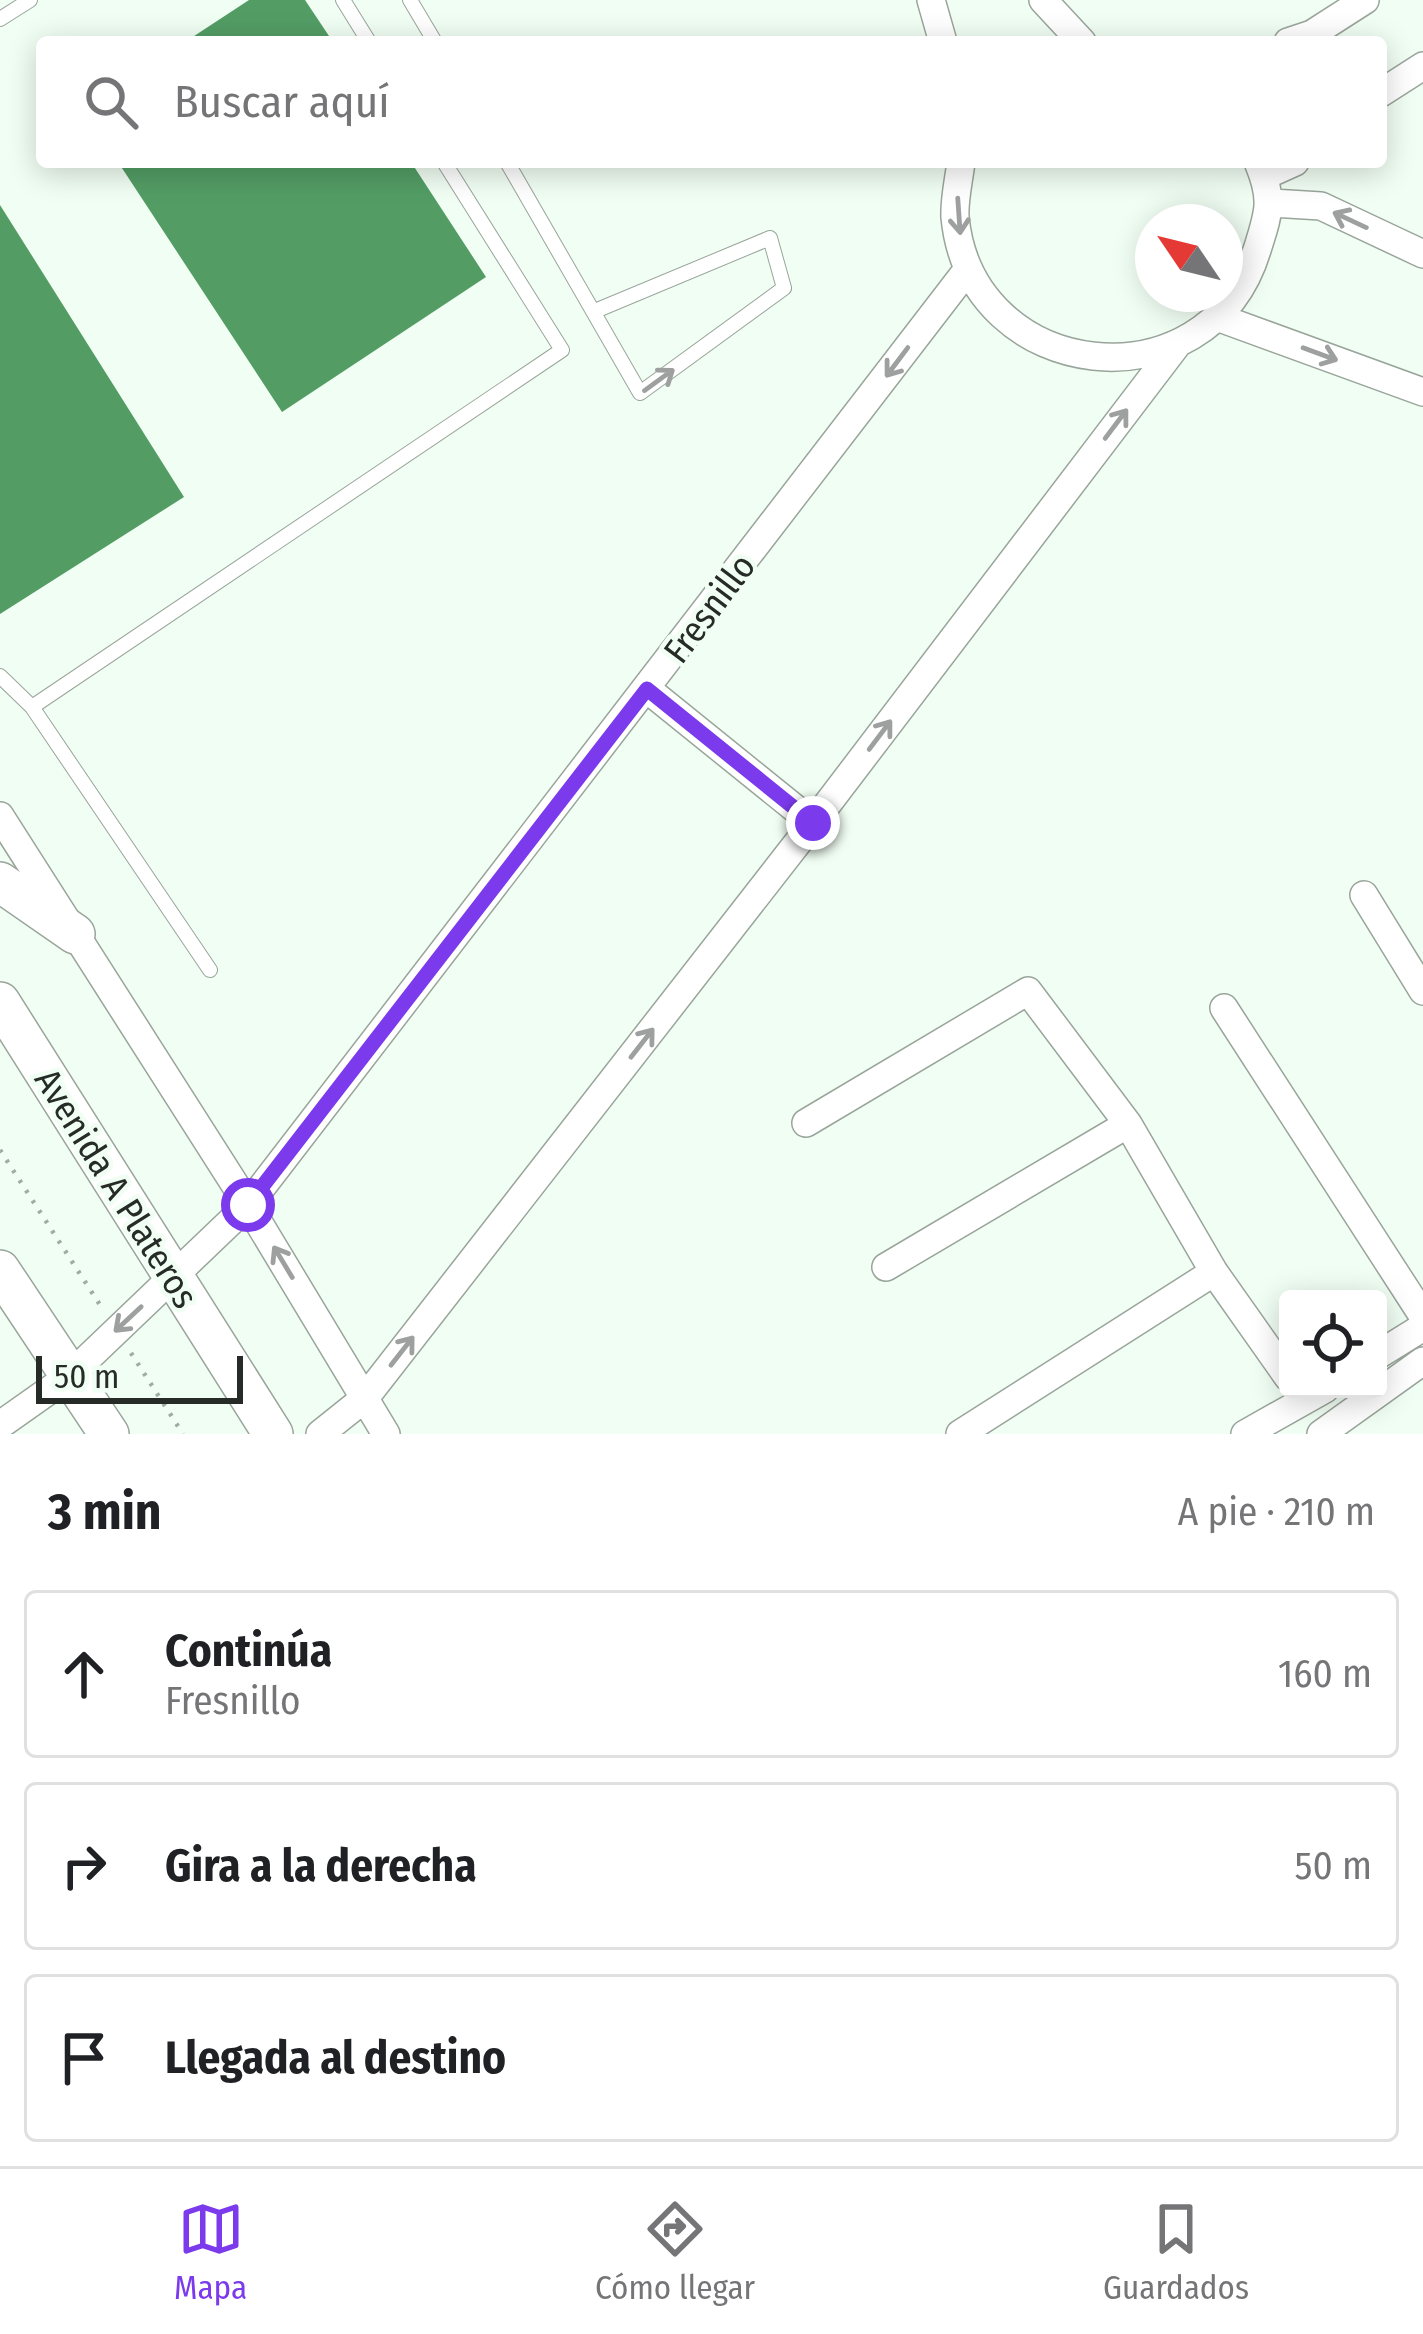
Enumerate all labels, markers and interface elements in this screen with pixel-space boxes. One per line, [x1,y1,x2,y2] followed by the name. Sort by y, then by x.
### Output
[36,36,1387,168] search box
[78,69,144,135] icon: search
[174,75,390,129] text: Buscar aquí
[947,195,970,234] one-way arrow
[1135,204,1243,312] north arrow
[1333,208,1369,230] one-way arrow
[885,345,911,378] one-way arrow
[1301,345,1338,366] one-way arrow
[642,367,675,393] one-way arrow
[1103,409,1129,441] one-way arrow
[655,545,765,672] street label: Fresnillo
[867,719,893,752] one-way arrow
[786,796,840,850] route end
[628,1028,654,1060] one-way arrow
[25,1061,207,1316] street label: Avenida A Plateros
[221,1178,275,1232] route start
[271,1246,295,1280] one-way arrow
[1279,1290,1387,1398] map controls
[1279,1290,1387,1398] button: locate
[114,1305,143,1333] one-way arrow
[388,1335,415,1367] one-way arrow
[36,1350,243,1403] scale bar
[54,1357,119,1397] text: 50 m
[48,1481,162,1543] text: 3 min
[1178,1489,1375,1535] text: A pie · 210 m
[165,1624,332,1678] text: Continúa
[51,1641,117,1707] icon: ahead
[1278,1651,1372,1697] text: 160 m
[165,1678,300,1724] text: Fresnillo
[51,1833,117,1899] icon: right
[165,1839,477,1893] text: Gira a la derecha
[1295,1843,1372,1889] text: 50 m
[51,2025,117,2091] icon: arrive
[165,2031,506,2085] text: Llegada al destino
[174,2196,247,2308] tab: Mapa
[595,2196,755,2308] tab: Cómo llegar
[1103,2196,1249,2308] tab: Guardados

